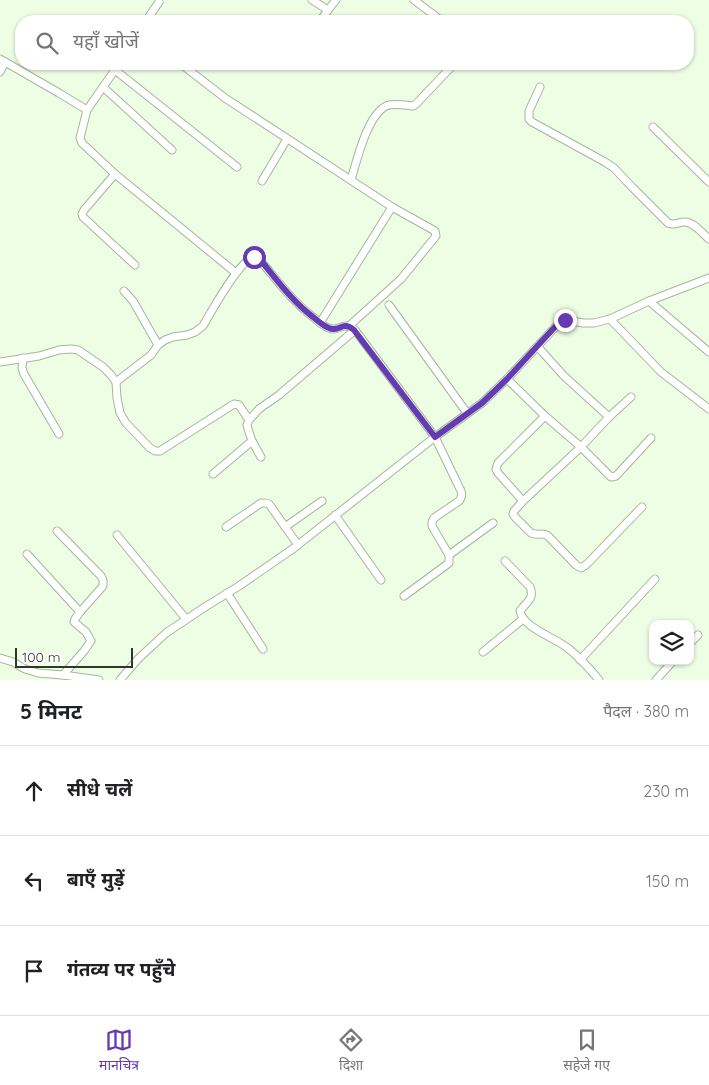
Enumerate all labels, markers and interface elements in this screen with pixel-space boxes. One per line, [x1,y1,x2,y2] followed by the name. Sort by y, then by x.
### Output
[15,15,694,70] search box
[33,29,61,57] icon: search
[73,29,139,53] text: यहाँ खोजें
[243,246,266,269] route start
[554,309,577,332] route end
[649,620,694,665] map controls
[649,620,694,665] button: layers
[15,645,132,668] scale bar
[22,648,60,666] text: 100 m
[20,698,82,724] text: 5 मिनट
[603,701,689,721] text: पैदल · 380 m
[20,777,48,805] icon: ahead
[67,777,132,801] text: सीधे चलें
[643,781,689,801] text: 230 m
[20,867,48,895] icon: left
[67,867,124,891] text: बाएँ मुड़ें
[646,871,689,891] text: 150 m
[20,957,48,985] icon: arrive
[67,957,175,981] text: गंतव्य पर पहुँचे
[99,1026,139,1076] tab: मानचित्र
[337,1026,365,1076] tab: दिशा
[563,1026,610,1076] tab: सहेजे गए

